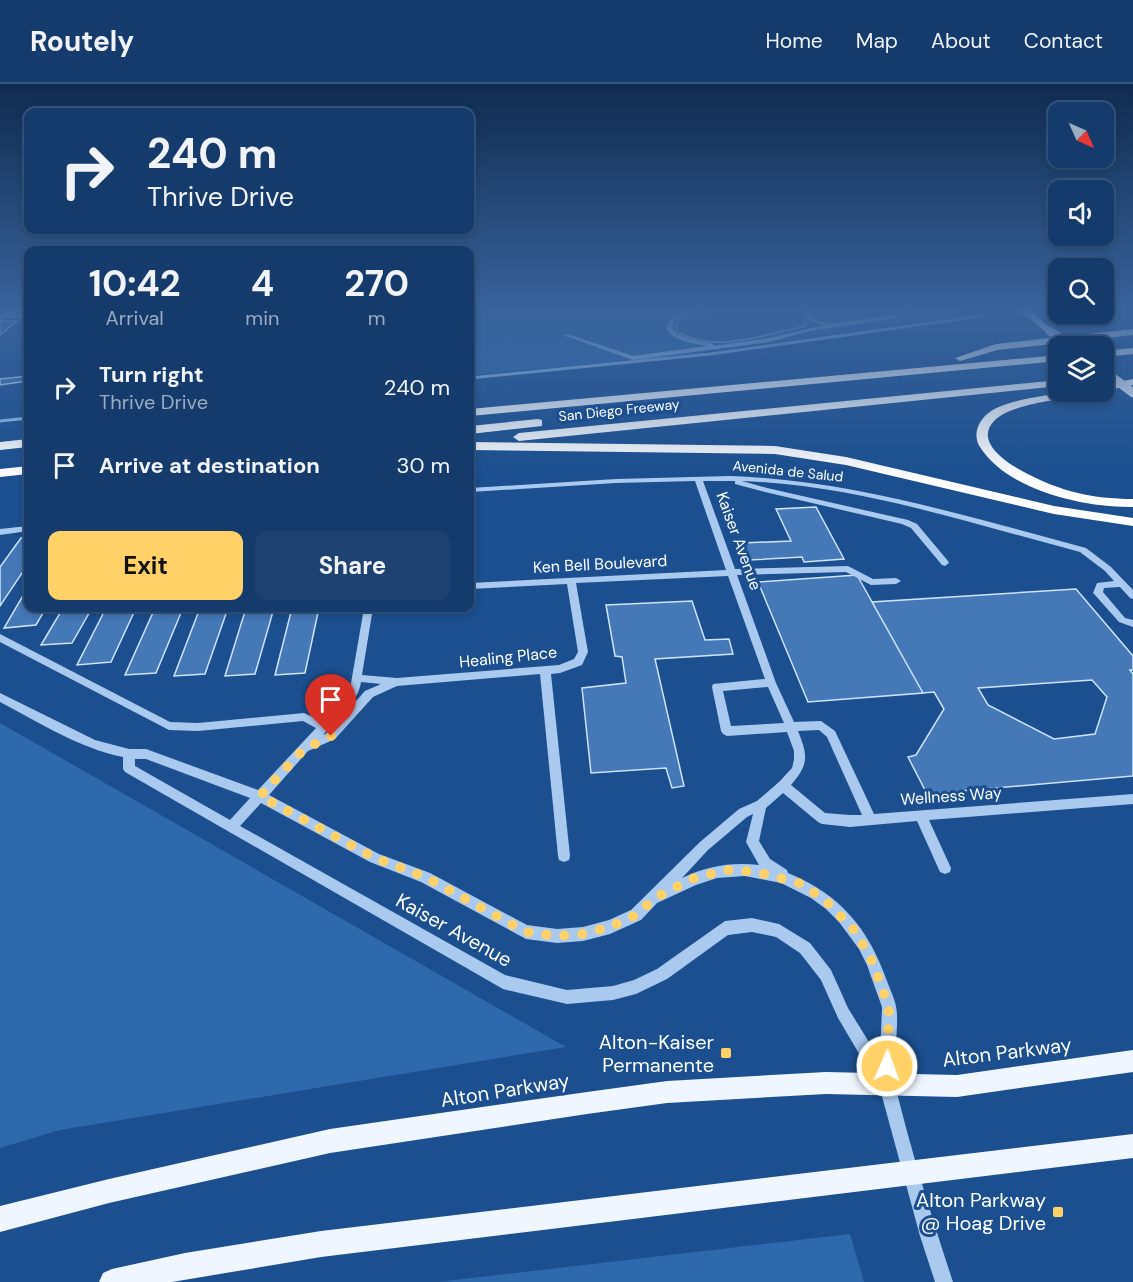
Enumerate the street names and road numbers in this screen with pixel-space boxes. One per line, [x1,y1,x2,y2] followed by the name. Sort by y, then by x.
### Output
[558,395,681,425] street label: San Diego Freeway
[732,456,844,486] street label: Avenida de Salud
[711,489,767,593] street label: Kaiser Avenue
[532,550,668,578] street label: Ken Bell Boulevard
[458,641,558,673] street label: Healing Place
[900,782,1002,810] street label: Wellness Way
[391,887,517,973] street label: Kaiser Avenue
[941,1031,1073,1073] street label: Alton Parkway
[439,1067,571,1113] street label: Alton Parkway

